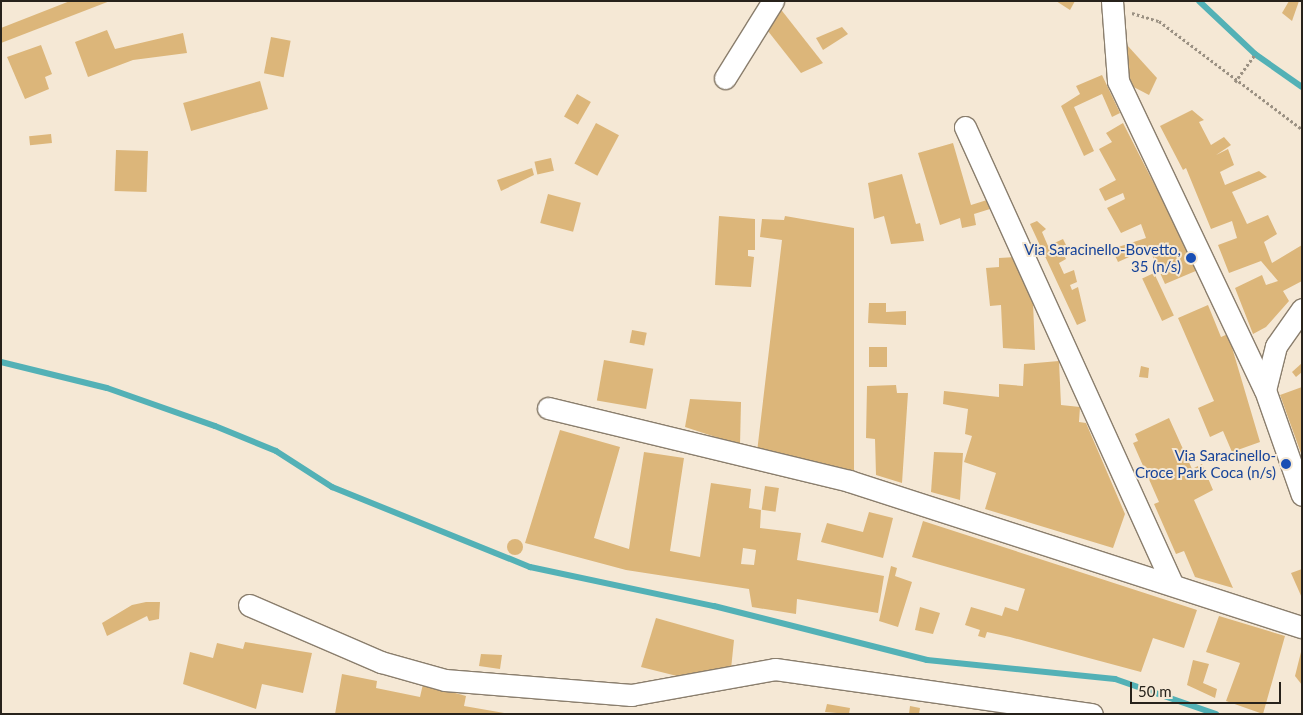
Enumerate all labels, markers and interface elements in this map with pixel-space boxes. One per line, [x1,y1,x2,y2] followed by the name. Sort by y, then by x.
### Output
[1024,240,1181,275] place label: Via Saracinello-Bovetto, 35 (n/s)
[1185,252,1197,264] marker: Via Saracinello-Bovetto, 35 (n/s)
[1135,446,1276,481] place label: Via Saracinello- Croce Park Coca (n/s)
[1280,458,1292,470] marker: Via Saracinello- Croce Park Coca (n/s)
[1133,672,1284,704] scale bar
[1138,682,1172,700] text: 50 m

